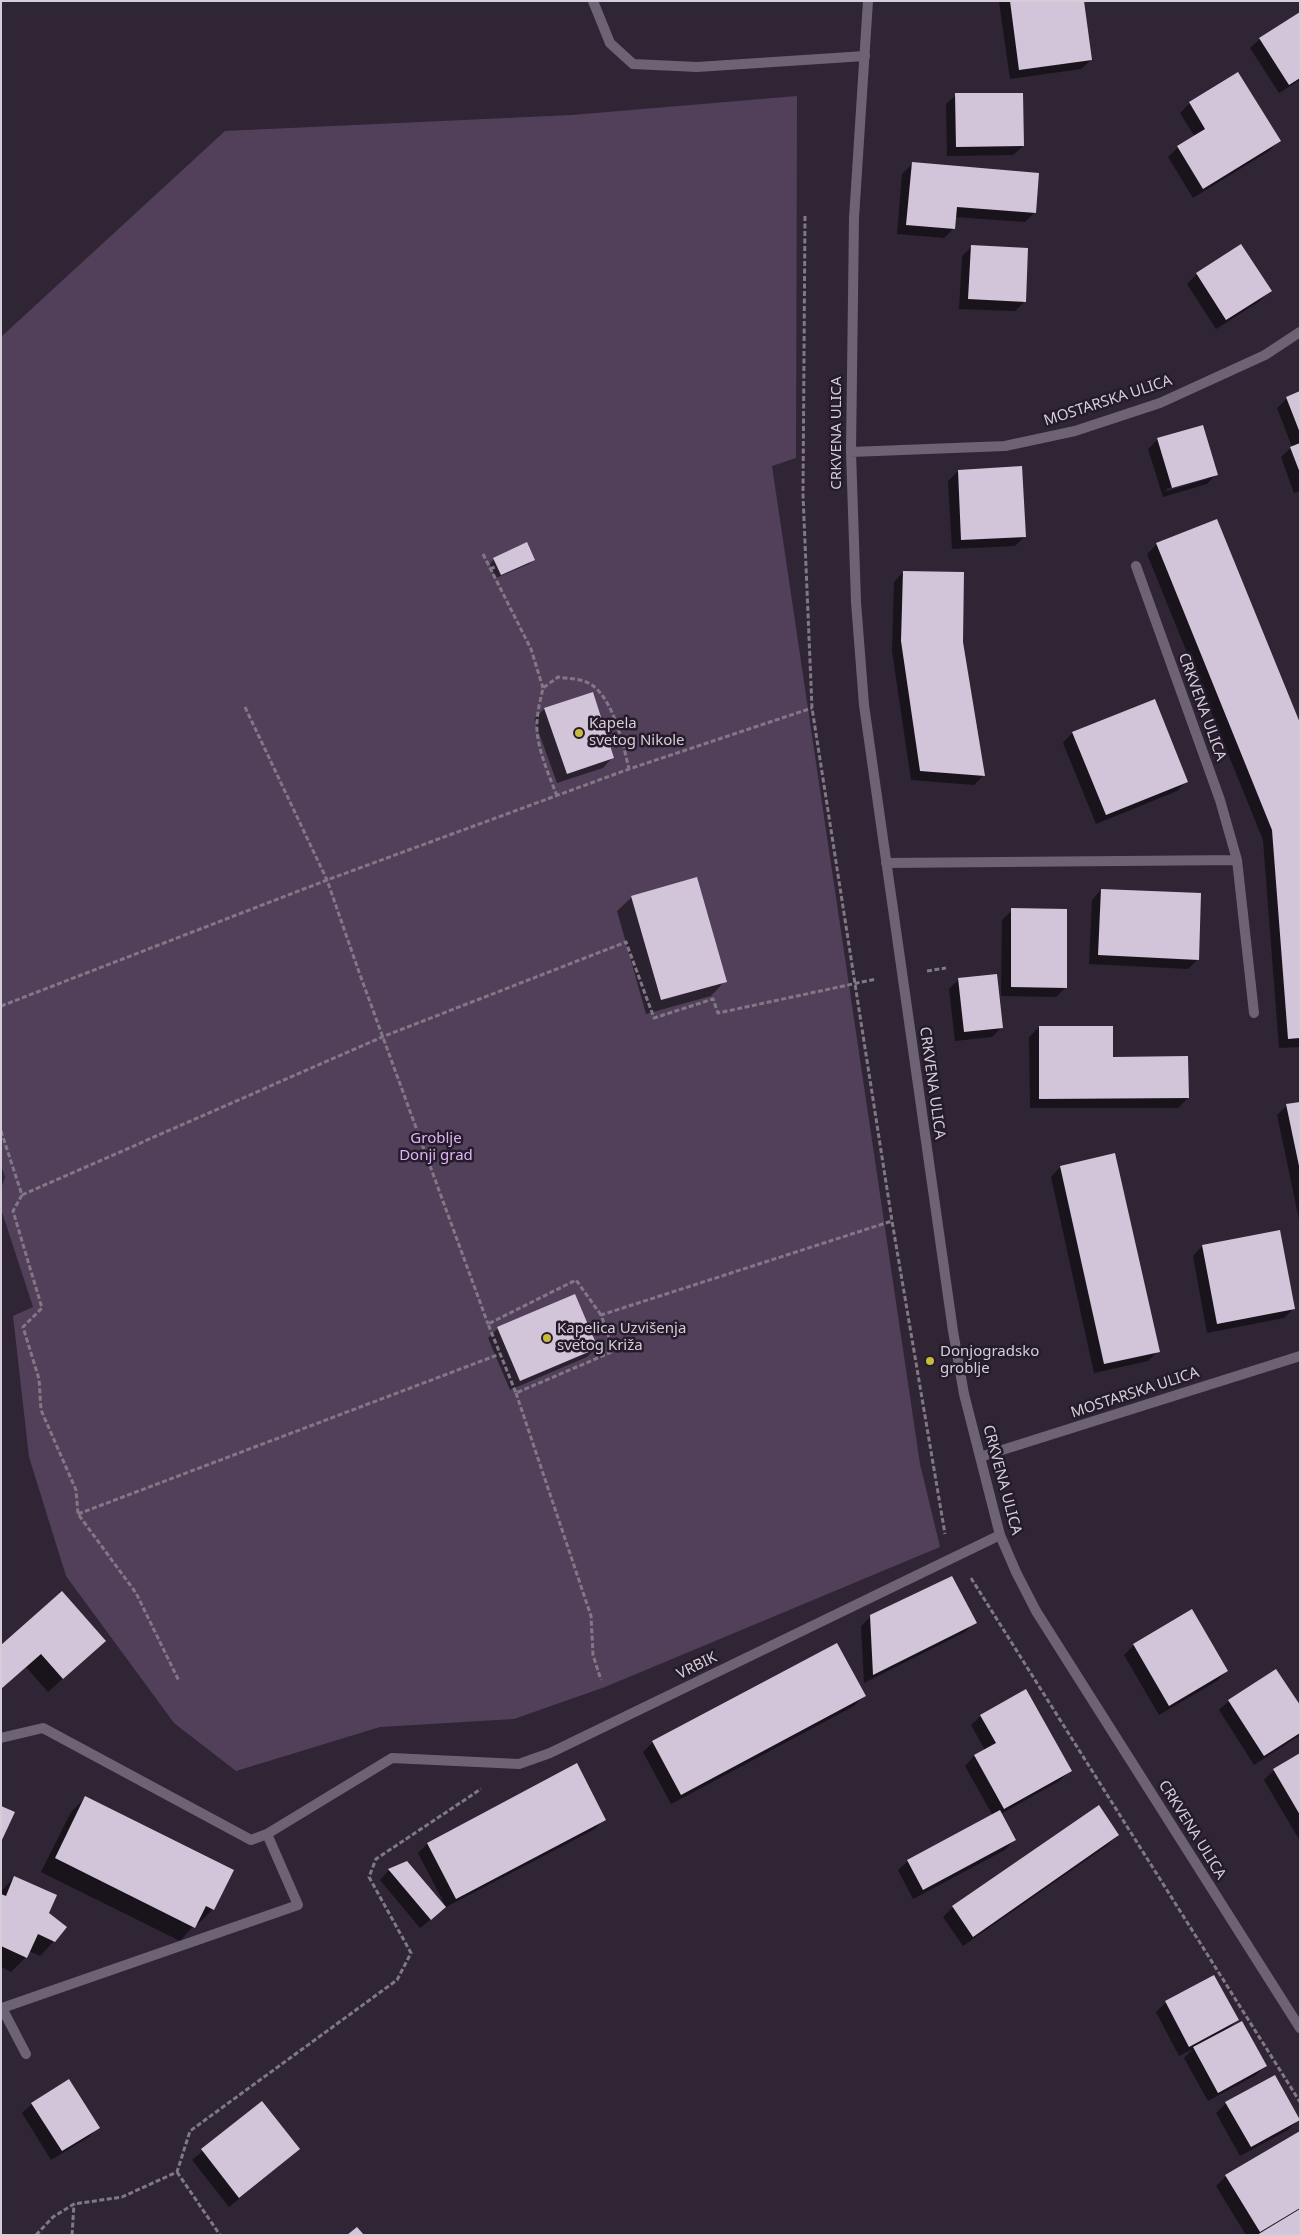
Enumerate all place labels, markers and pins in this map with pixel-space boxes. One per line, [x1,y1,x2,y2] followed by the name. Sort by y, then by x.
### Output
[589,715,685,750] place label: Kapela svetog Nikole
[573,727,585,739] marker: Kapela svetog Nikole
[557,1320,686,1355] place label: Kapelica Uzvišenja svetog Križa
[541,1332,553,1344] marker: Kapelica Uzvišenja svetog Križa
[940,1343,1039,1378] place label: Donjogradsko groblje
[924,1355,936,1367] marker: Donjogradsko groblje

